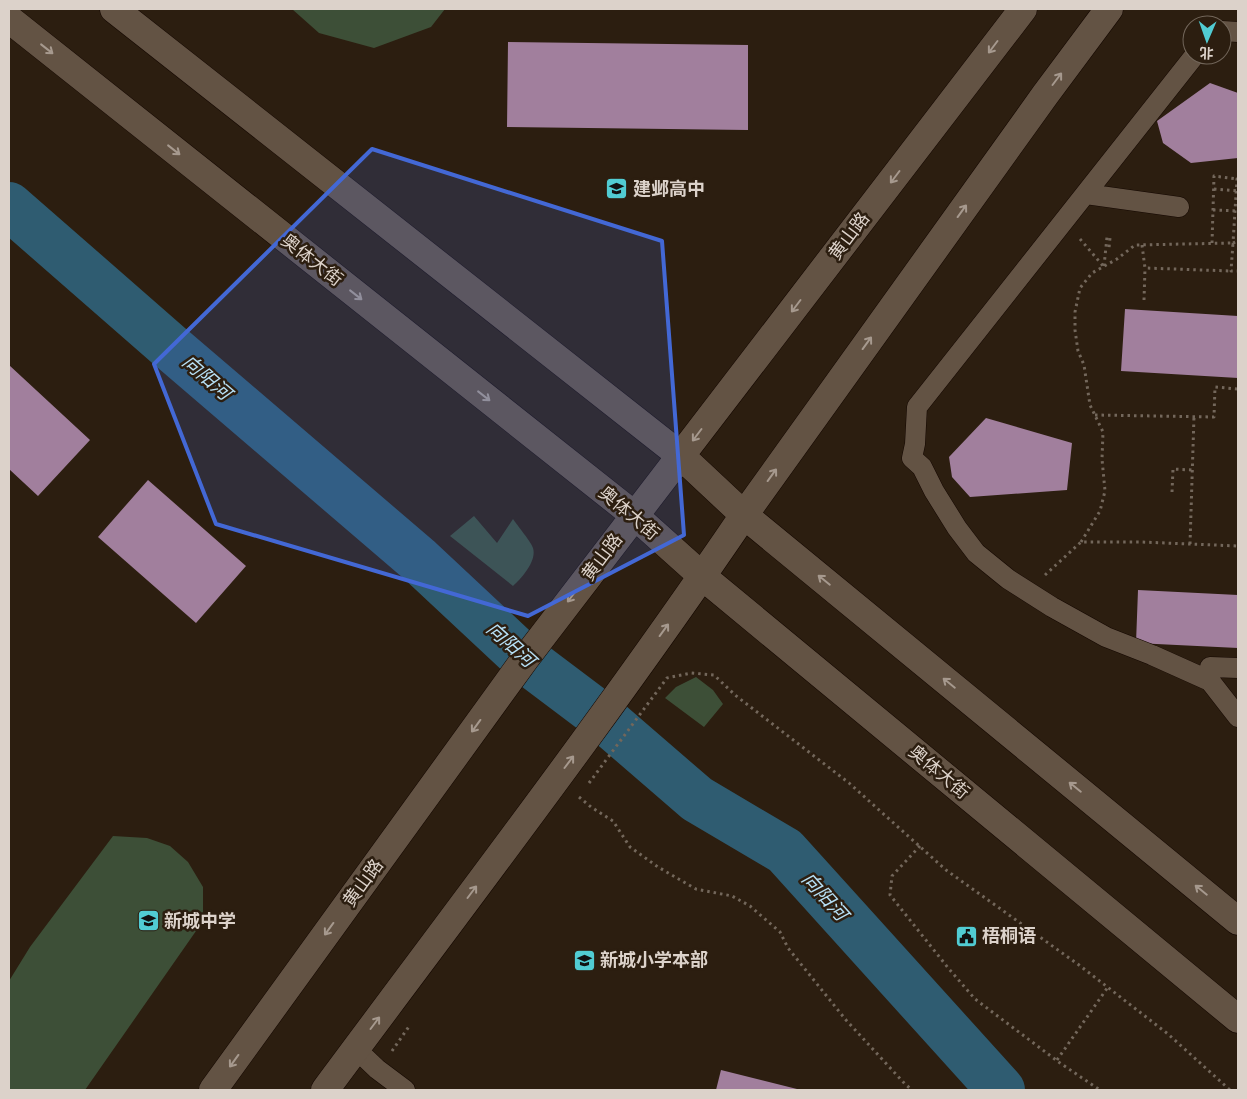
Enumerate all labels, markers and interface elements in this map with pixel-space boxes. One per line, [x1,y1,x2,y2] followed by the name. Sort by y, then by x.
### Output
[1182,15,1232,65] north arrow
[988,41,999,54] one-way arrow
[40,44,53,55] one-way arrow
[1199,44,1214,62] text: 北
[1052,72,1062,86] one-way arrow
[167,145,180,156] one-way arrow
[889,170,900,183] one-way arrow
[605,177,629,201] school or university icon: 建邺高中
[633,177,705,200] place label: 建邺高中
[957,204,967,218] one-way arrow
[823,207,874,264] street label: 黄山路
[277,228,348,291] street label: 奥体大街
[349,289,362,300] one-way arrow
[791,299,801,313] one-way arrow
[862,336,872,350] one-way arrow
[178,349,239,407] water label: 向阳河
[477,390,490,401] one-way arrow
[692,428,703,441] one-way arrow
[767,468,777,482] one-way arrow
[594,481,664,545] street label: 奥体大街
[576,528,627,585] street label: 黄山路
[818,575,831,586] one-way arrow
[567,589,578,602] one-way arrow
[482,616,543,675] water label: 向阳河
[659,623,669,637] one-way arrow
[943,678,956,689] one-way arrow
[471,719,481,733] one-way arrow
[904,740,974,804] street label: 奥体大街
[563,756,574,769] one-way arrow
[1069,781,1082,792] one-way arrow
[337,854,388,911] street label: 黄山路
[797,867,856,928] water label: 向阳河
[1194,884,1207,895] one-way arrow
[467,885,477,899] one-way arrow
[136,909,160,933] school or university icon: 新城中学
[164,909,236,932] place label: 新城中学
[324,922,334,936] one-way arrow
[954,924,978,948] public building icon: 梧桐语
[982,924,1036,947] place label: 梧桐语
[572,948,596,972] school or university icon: 新城小学本部
[600,948,708,971] place label: 新城小学本部
[370,1016,380,1030] one-way arrow
[229,1054,239,1068] one-way arrow

